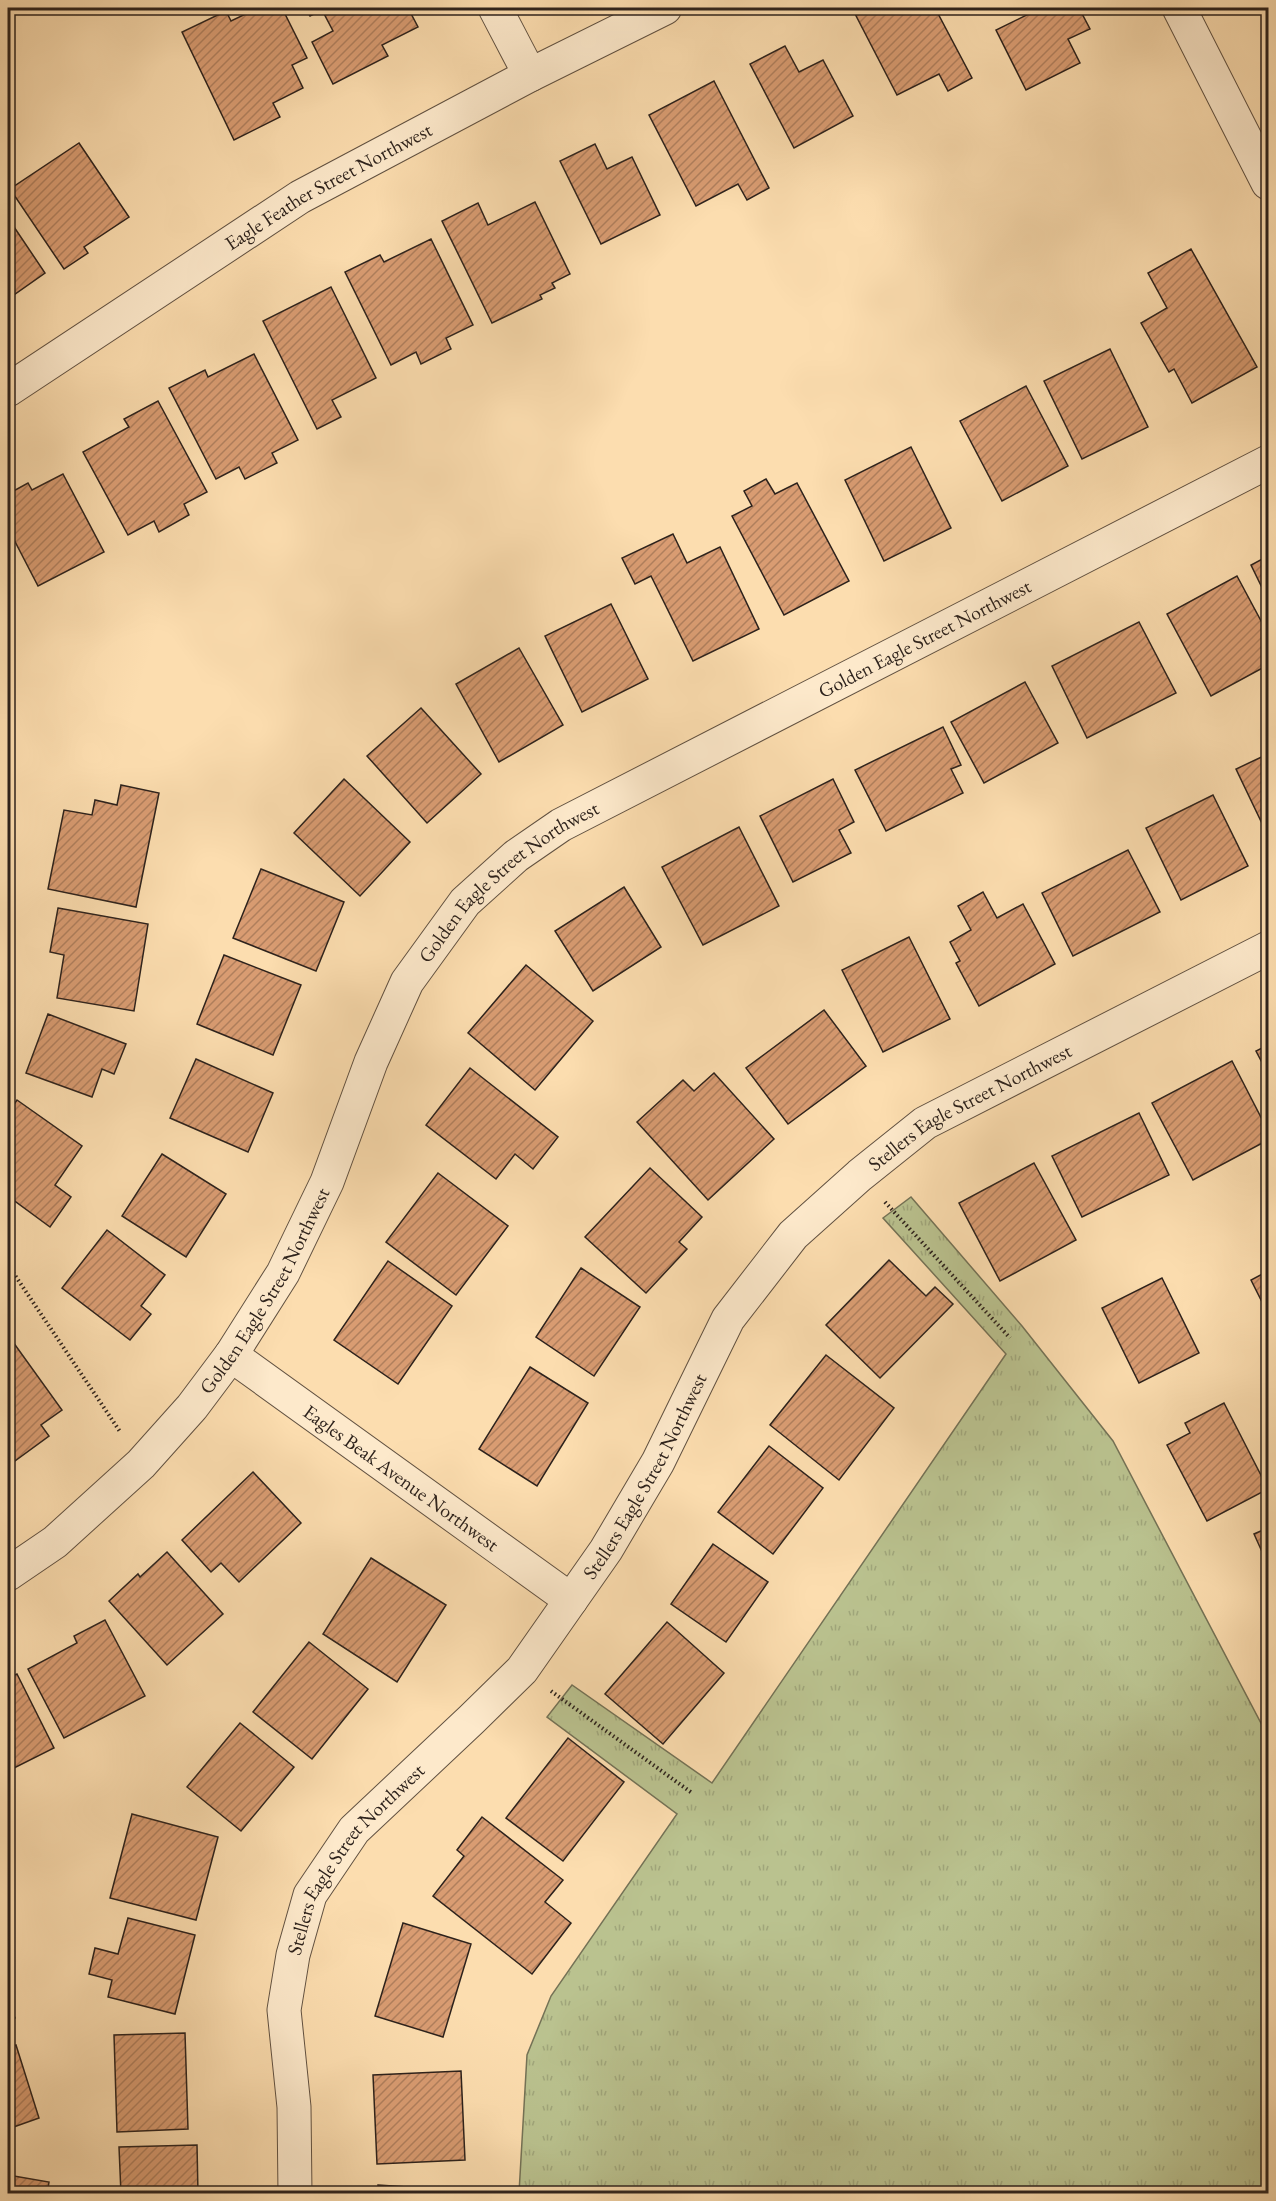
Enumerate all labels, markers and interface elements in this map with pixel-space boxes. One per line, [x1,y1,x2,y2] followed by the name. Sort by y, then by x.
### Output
[220,116,437,256] street label: Eagle Feather Street Northwest
[814,573,1036,704] street label: Golden Eagle Street Northwest
[412,795,604,968] street label: Golden Eagle Street Northwest
[863,1037,1077,1177] street label: Stellers Eagle Street Northwest
[193,1183,336,1399] street label: Golden Eagle Street Northwest
[577,1368,713,1584] street label: Stellers Eagle Street Northwest
[298,1398,505,1558] street label: Eagles Beak Avenue Northwest
[281,1757,431,1958] street label: Stellers Eagle Street Northwest

